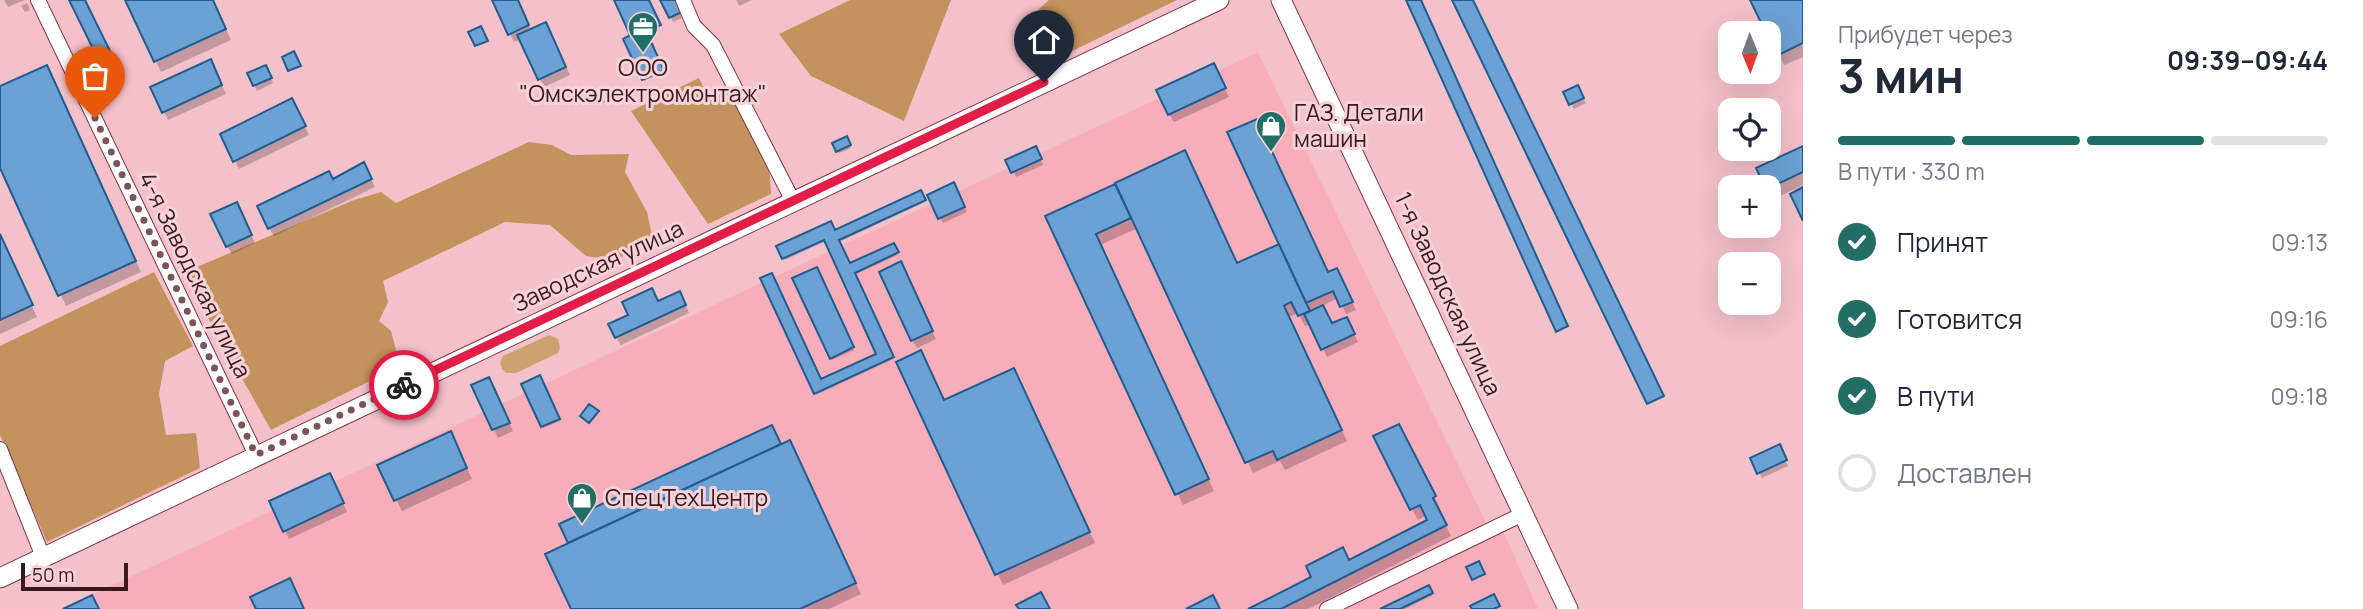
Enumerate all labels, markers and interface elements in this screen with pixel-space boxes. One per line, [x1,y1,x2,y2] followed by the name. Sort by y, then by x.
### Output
[626,10,660,54] office icon: ООО "Омскэлектромонтаж"
[1014,10,1074,82] pin
[1838,18,2013,50] text: Прибудет через
[1025,21,1063,59] icon: home
[1718,21,1782,84] north arrow
[1718,21,1781,315] map controls
[2167,42,2328,78] text: 09:39–09:44
[1838,44,1964,107] text: 3 мин
[65,46,125,118] pin
[519,51,767,109] place label: ООО "Омскэлектромонтаж"
[76,57,114,95] icon: bag
[1294,96,1424,154] place label: ГАЗ. Детали машин
[1718,98,1781,161] button: locate
[1254,109,1288,153] shop icon: ГАЗ. Детали машин
[1838,155,1985,187] text: В пути · 330 m
[132,166,260,383] street label: 4-я Заводская улица
[1718,175,1781,238] button: +
[1388,187,1510,401] street label: 1-я Заводская улица
[507,211,688,319] street label: Заводская улица
[1838,223,1876,261] icon: check
[1897,224,1988,260] text: Принят
[2271,226,2328,258] text: 09:13
[1718,252,1781,315] button: −
[1838,300,1876,338] icon: check
[1897,301,2022,337] text: Готовится
[2270,303,2328,335] text: 09:16
[369,350,439,420] courier
[385,366,423,404] icon: bike
[1838,377,1876,415] icon: check
[1897,378,1975,414] text: В пути
[2271,380,2328,412] text: 09:18
[1897,455,2032,491] text: Доставлен
[565,481,599,525] shop icon: СпецТехЦентр
[605,481,768,513] place label: СпецТехЦентр
[21,560,128,592] scale bar
[32,562,74,588] text: 50 m

